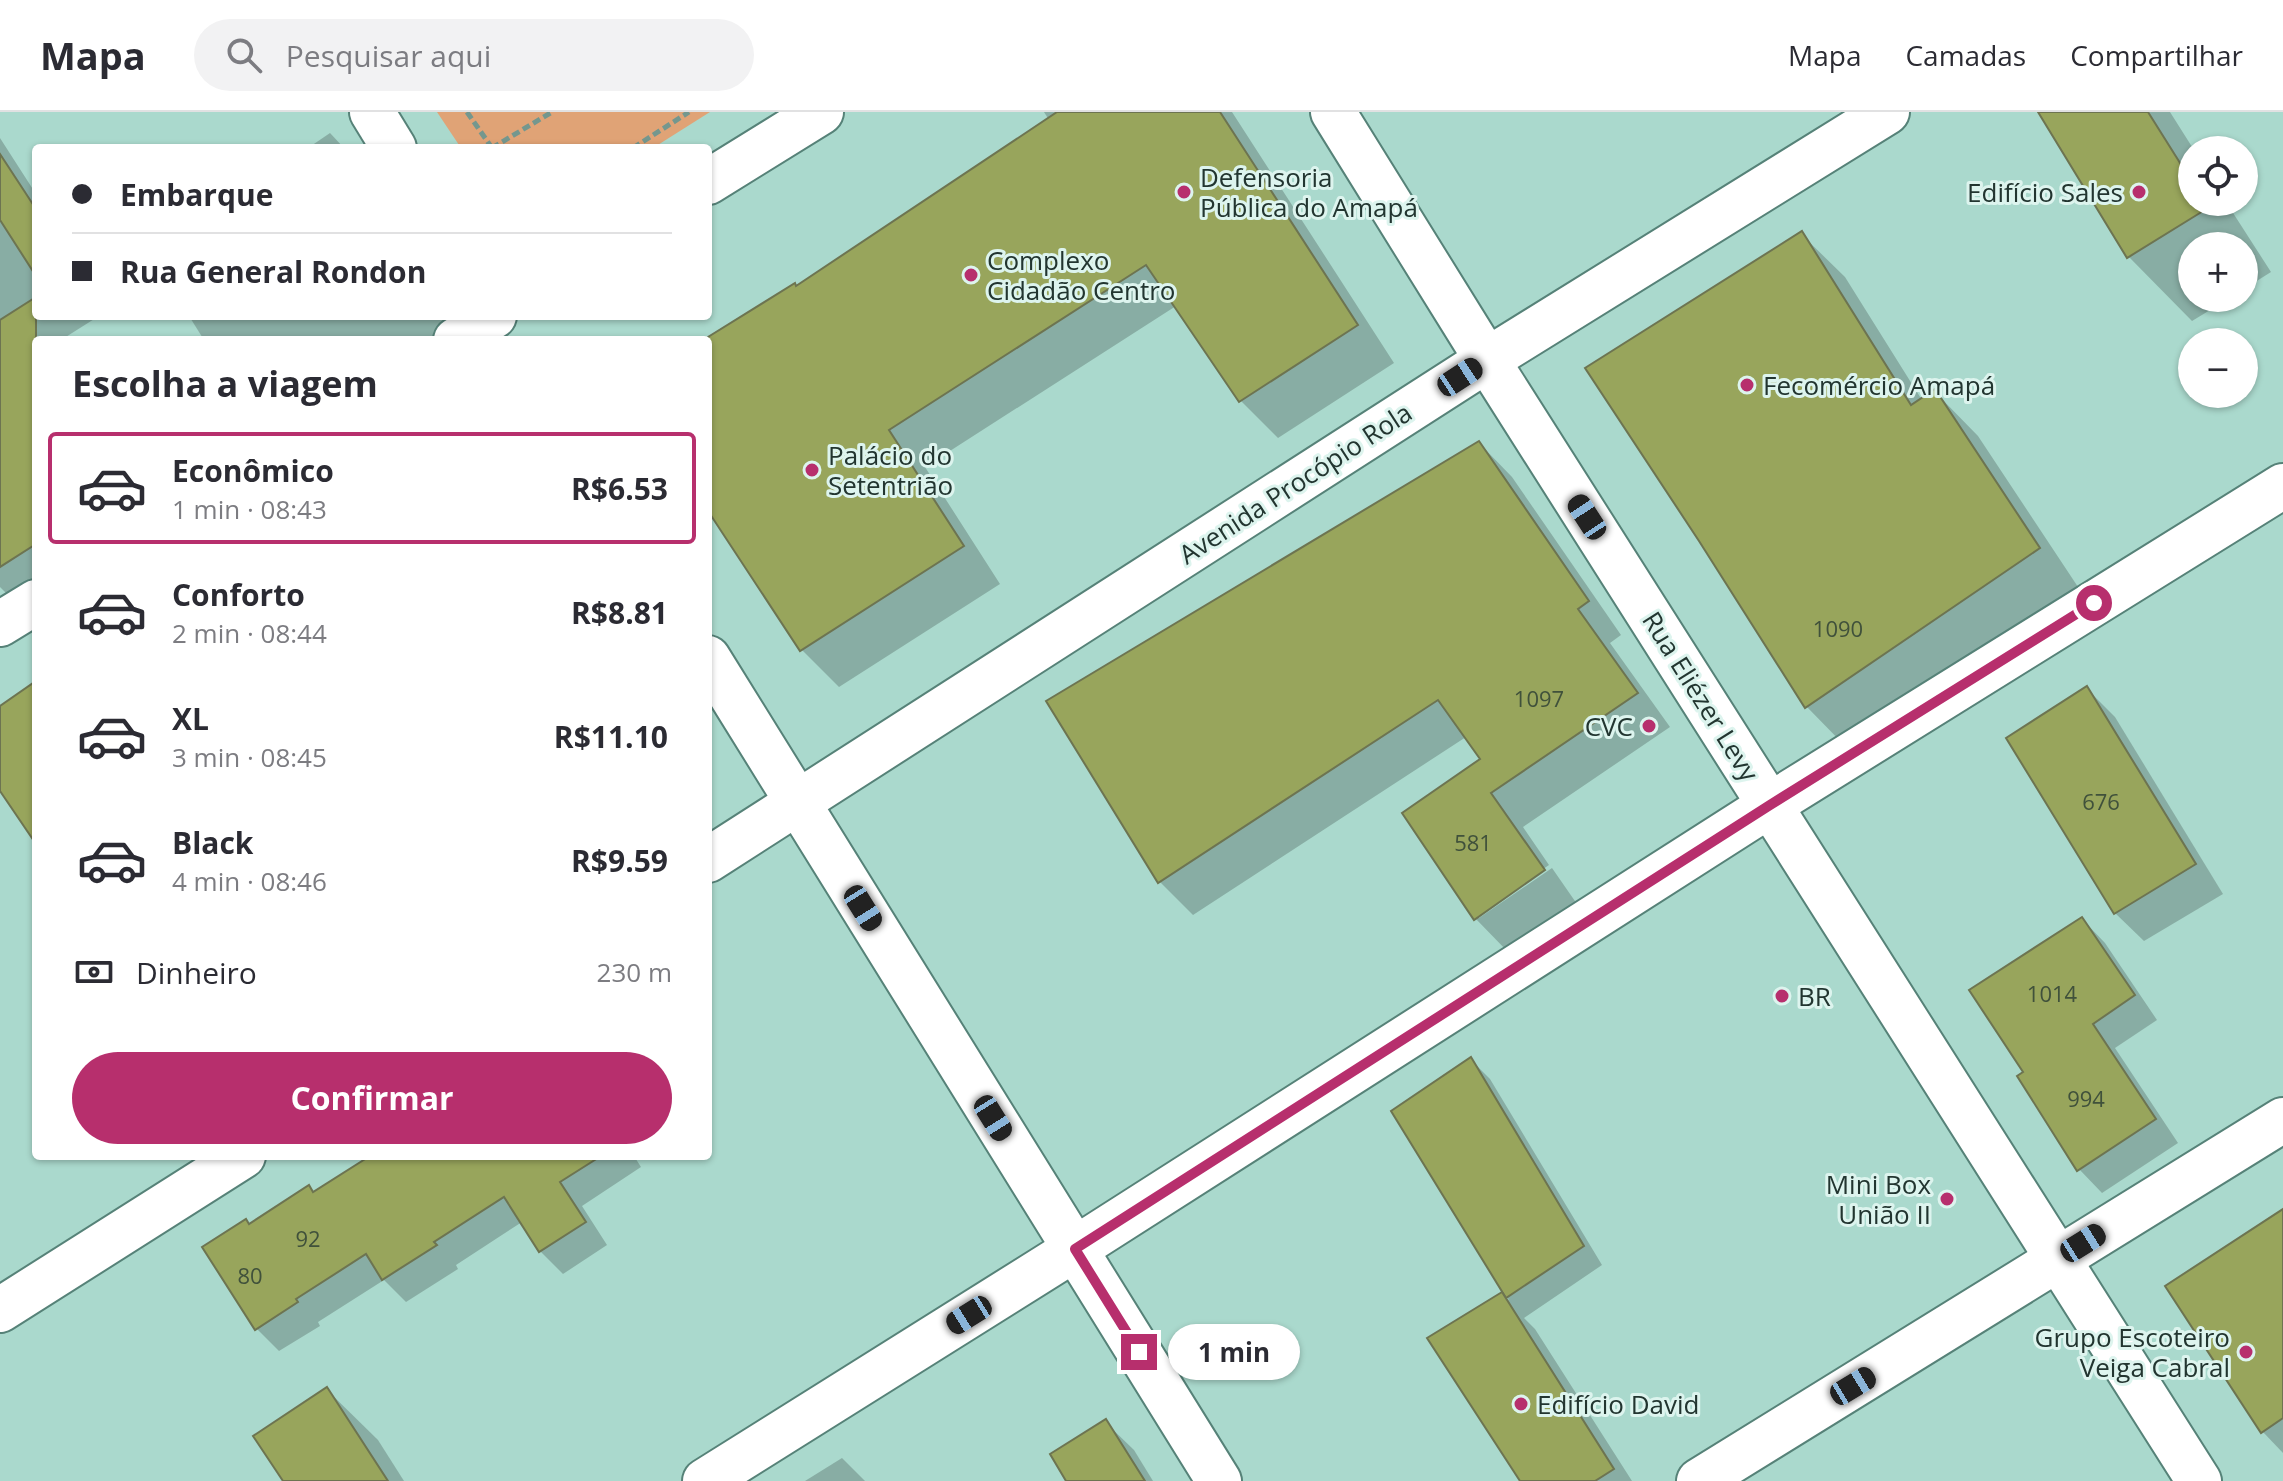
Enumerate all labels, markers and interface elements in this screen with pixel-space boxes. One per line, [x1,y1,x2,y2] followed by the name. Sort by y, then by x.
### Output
[194,19,754,91] search box
[40,29,146,81] text: Mapa
[222,33,266,77] icon: search
[286,35,491,76] text: Pesquisar aqui
[1788,36,1861,74] text: Mapa
[1905,36,2026,74] text: Camadas
[2070,36,2243,74] text: Compartilhar
[2178,136,2258,408] map controls
[2178,136,2258,216] button: locate
[1200,159,1418,225] place label: Defensoria Pública do Amapá
[120,174,273,215] text: Embarque
[1967,174,2123,210] place label: Edifício Sales
[1175,183,1193,201] marker: Defensoria Pública do Amapá
[2130,183,2148,201] marker: Edifício Sales
[2178,232,2258,312] button: +
[987,242,1176,308] place label: Complexo Cidadão Centro
[120,251,426,292] text: Rua General Rondon
[962,266,980,284] marker: Complexo Cidadão Centro
[2178,328,2258,408] button: −
[1433,354,1487,400] car
[72,359,378,408] text: Escolha a viagem
[1763,367,1995,403] place label: Fecomércio Amapá
[1738,376,1756,394] marker: Fecomércio Amapá
[1171,394,1419,572] street label: Avenida Procópio Rola
[828,437,953,503] place label: Palácio do Setentrião
[172,450,334,491] text: Econômico
[76,452,148,524] icon: car
[803,461,821,479] marker: Palácio do Setentrião
[571,468,668,509] text: R$6.53
[1564,490,1610,544] car
[172,491,327,527] text: 1 min · 08:43
[172,574,305,615] text: Conforto
[76,576,148,648] icon: car
[2076,585,2112,621] route start
[571,592,668,633] text: R$8.81
[1634,604,1768,789] street label: Rua Eliézer Levy
[1813,613,1863,643] house number: 1090
[172,615,327,651] text: 2 min · 08:44
[1514,683,1564,713] house number: 1097
[172,698,209,739] text: XL
[76,700,148,772] icon: car
[1585,708,1633,744] place label: CVC
[554,716,668,757] text: R$11.10
[1640,717,1658,735] marker: CVC
[172,739,327,775] text: 3 min · 08:45
[2082,786,2120,816] house number: 676
[172,822,253,863] text: Black
[76,824,148,896] icon: car
[1454,827,1492,857] house number: 581
[571,840,668,881] text: R$9.59
[172,863,327,899] text: 4 min · 08:46
[840,881,886,935] car
[72,950,116,994] icon: cash
[136,952,257,993] text: Dinheiro
[597,954,672,990] text: 230 m
[1798,978,1831,1014] place label: BR
[2027,978,2078,1008] house number: 1014
[1773,987,1791,1005] marker: BR
[72,1052,672,1144] button: Confirmar
[2067,1083,2105,1113] house number: 994
[970,1091,1016,1145] car
[1826,1166,1931,1232] place label: Mini Box União II
[1938,1190,1956,1208] marker: Mini Box União II
[2056,1220,2110,1266] car
[295,1223,321,1253] house number: 92
[237,1260,263,1290] house number: 80
[942,1292,996,1338] car
[2035,1319,2230,1385] place label: Grupo Escoteiro Veiga Cabral
[1167,1324,1299,1380] callout: 1 min
[1121,1334,1157,1370] route end
[1198,1334,1270,1370] text: 1 min
[2237,1343,2255,1361] marker: Grupo Escoteiro Veiga Cabral
[1826,1363,1880,1409] car
[1537,1386,1699,1422] place label: Edifício David
[1512,1395,1530,1413] marker: Edifício David

